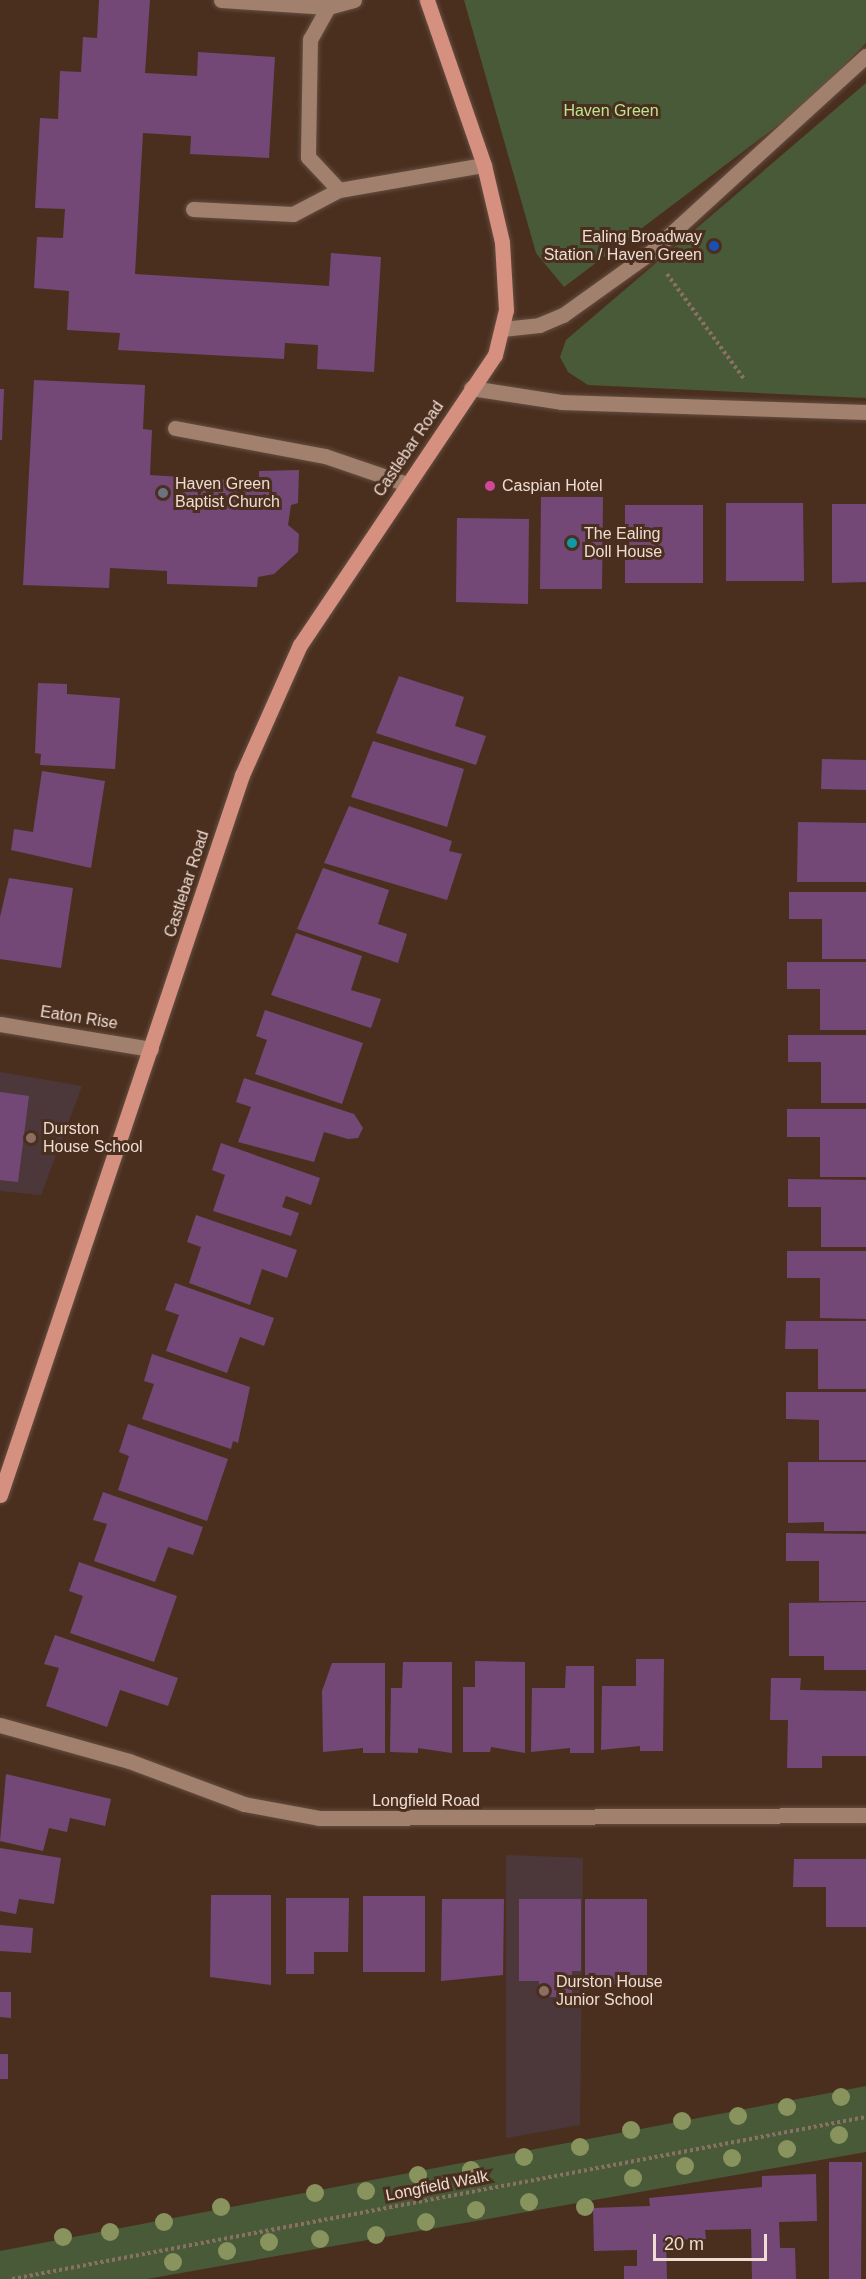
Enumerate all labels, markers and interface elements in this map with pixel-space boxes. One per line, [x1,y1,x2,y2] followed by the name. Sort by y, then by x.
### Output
[563,101,659,121] park label: Haven Green
[544,227,702,265] place label: Ealing Broadway Station / Haven Green
[707,239,721,253] marker: Ealing Broadway Station / Haven Green
[370,398,448,500] street label: Castlebar Road
[175,474,280,512] place label: Haven Green Baptist Church
[502,476,602,496] place label: Caspian Hotel
[483,479,497,493] marker: Caspian Hotel
[156,486,170,500] marker: Haven Green Baptist Church
[584,524,662,562] place label: The Ealing Doll House
[565,536,579,550] marker: The Ealing Doll House
[161,828,213,940] street label: Castlebar Road
[39,1002,119,1034] street label: Eaton Rise
[43,1119,143,1157] place label: Durston House School
[24,1131,38,1145] marker: Durston House School
[372,1791,480,1811] street label: Longfield Road
[556,1972,663,2010] place label: Durston House Junior School
[537,1984,551,1998] marker: Durston House Junior School
[384,2167,490,2205] street label: Longfield Walk
[656,2222,770,2260] scale bar
[664,2234,704,2254] text: 20 m

